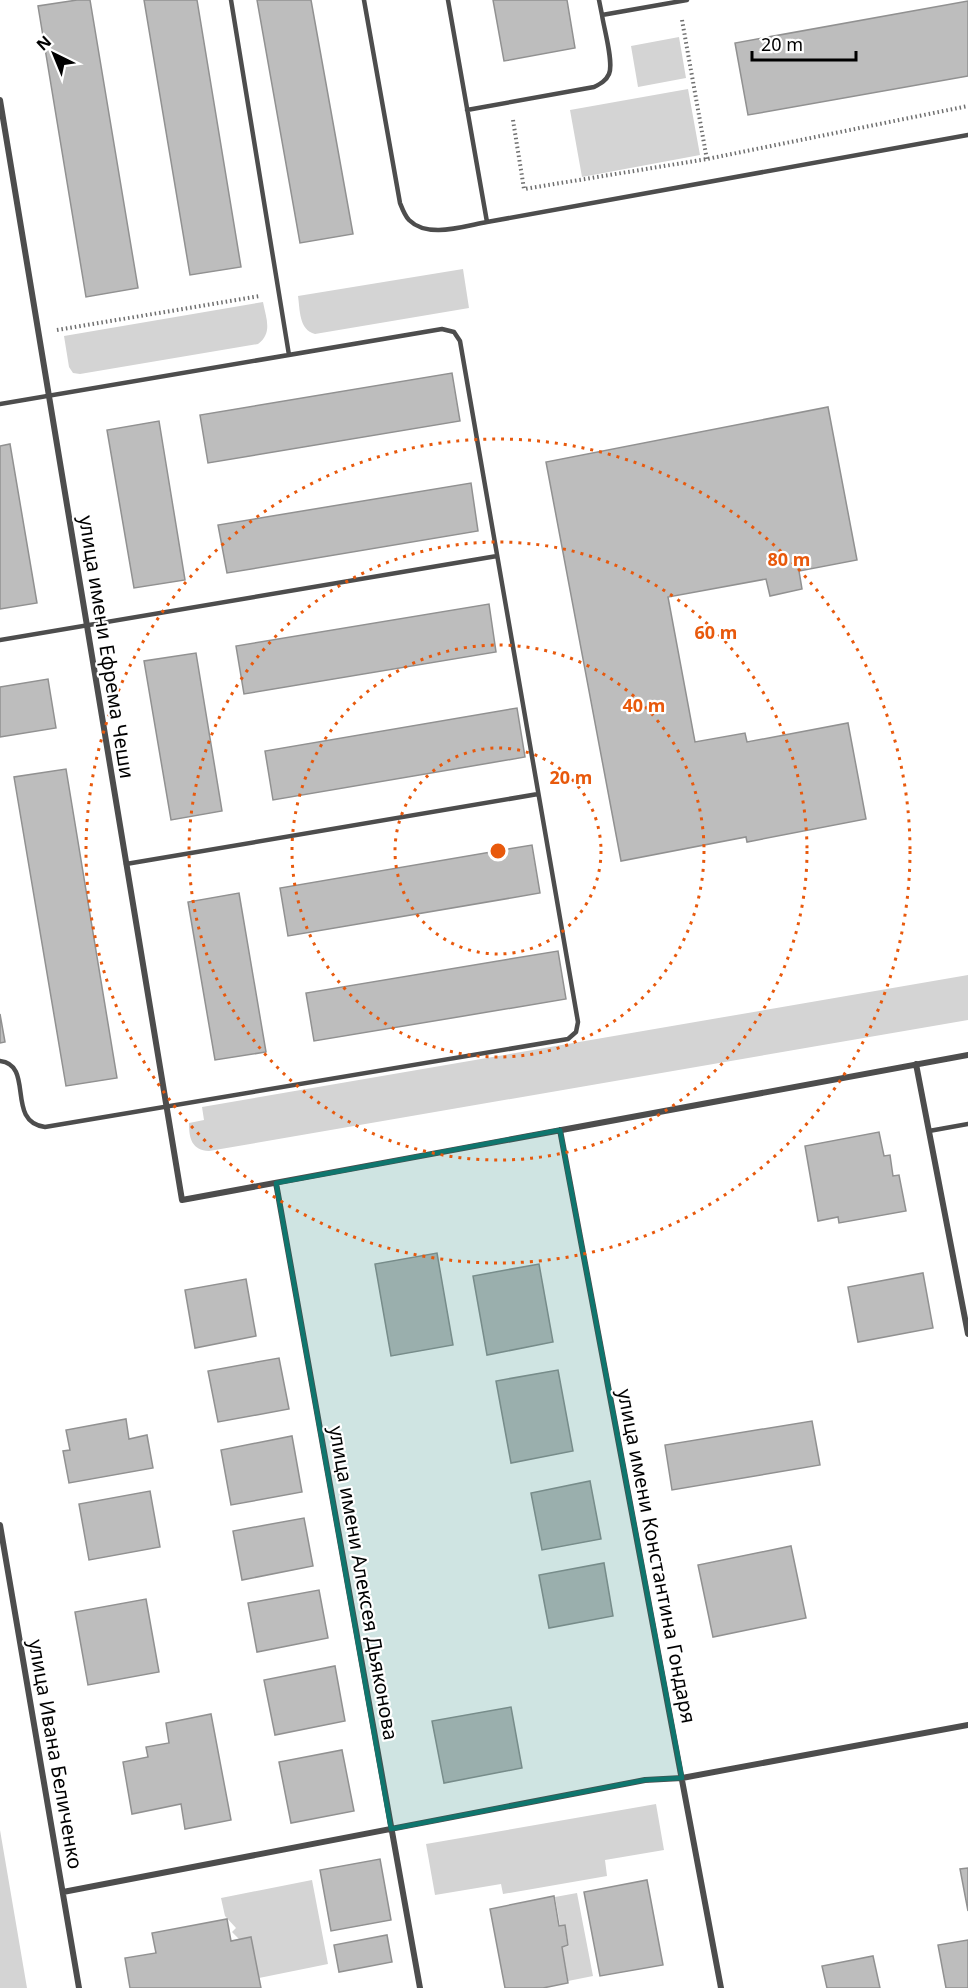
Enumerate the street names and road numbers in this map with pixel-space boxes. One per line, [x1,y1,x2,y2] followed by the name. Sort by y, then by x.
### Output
[73,513,141,781] street label: улица имени Ефрема Чеши
[611,1387,703,1725] street label: улица имени Константина Гондаря
[323,1424,405,1742] street label: улица имени Алексея Дьяконова
[23,1637,89,1871] street label: улица Ивана Беличенко

